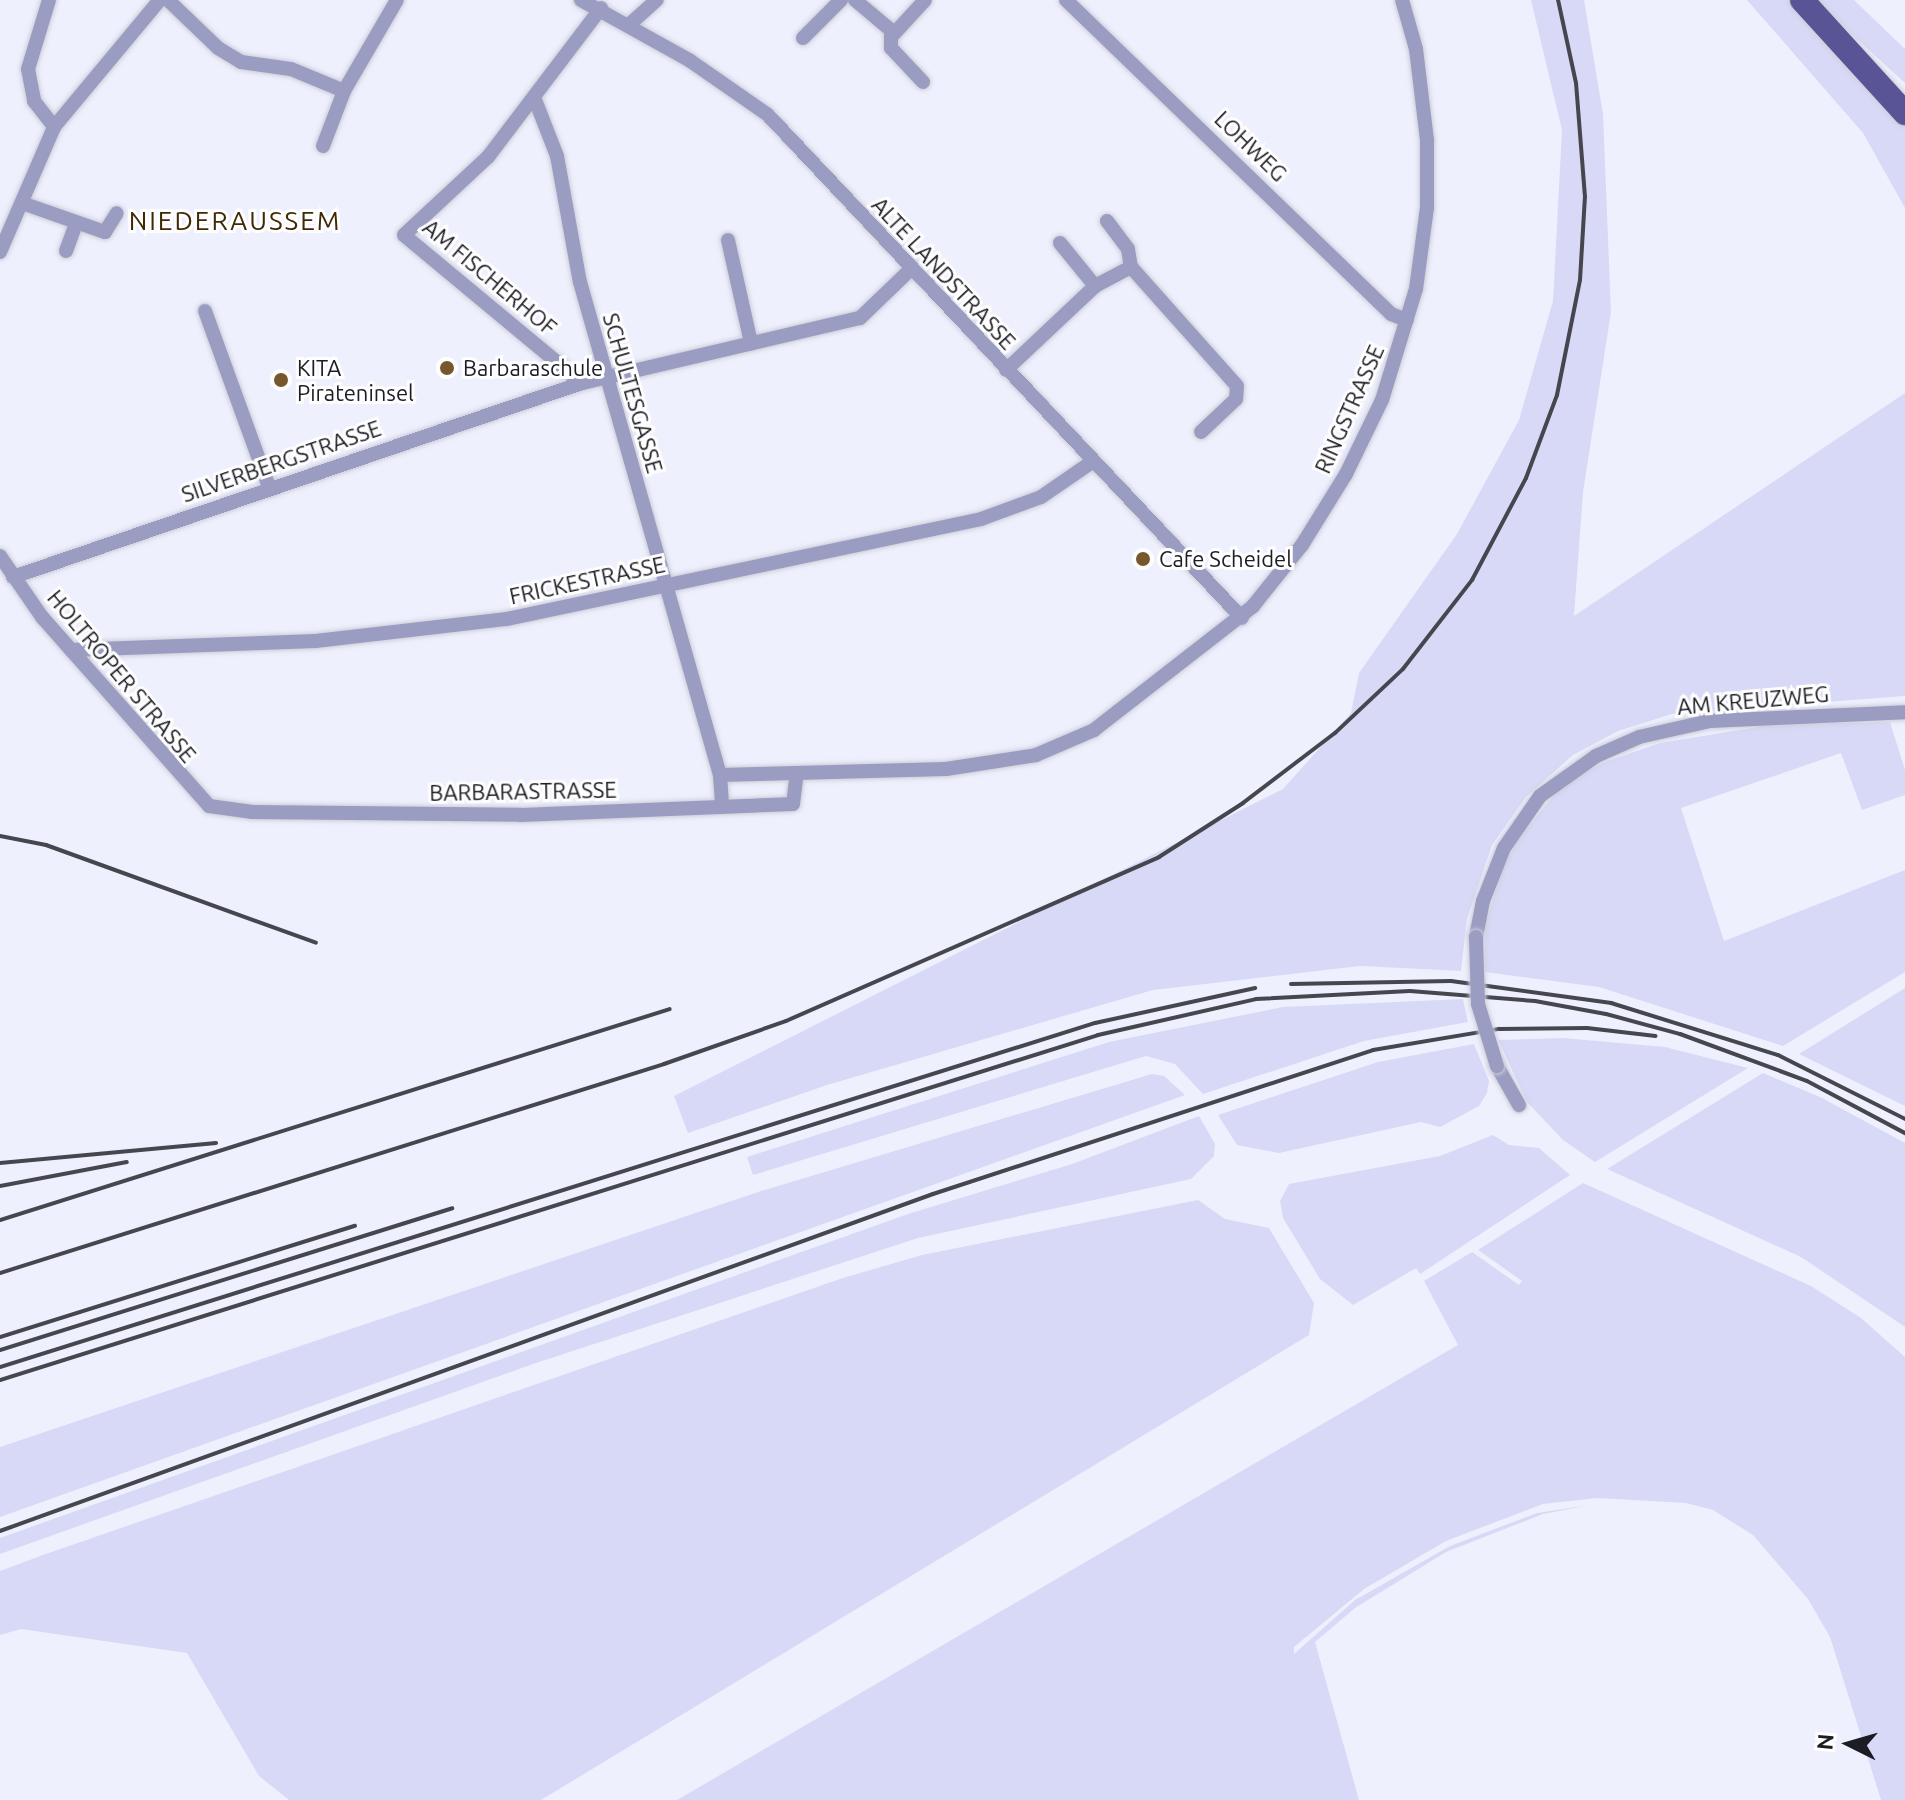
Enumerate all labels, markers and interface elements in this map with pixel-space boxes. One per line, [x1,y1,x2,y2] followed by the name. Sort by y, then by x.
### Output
[1210,105,1292,187] street label: LOHWEG
[867,191,1021,355] street label: ALTE LANDSTRASSE
[129,205,341,237] district label: NIEDERAUSSEM
[418,214,562,340] street label: AM FISCHERHOF
[598,310,668,476] street label: SCHULTESGASSE
[1309,341,1389,477] street label: RINGSTRASSE
[297,354,414,406] place label: KITA Pirateninsel
[463,355,603,381] place label: Barbaraschule
[438,359,456,377] marker: Barbaraschule
[272,371,290,389] marker: KITA Pirateninsel
[178,414,384,508] street label: SILVERBERGSTRASSE
[1159,546,1292,572] place label: Cafe Scheidel
[1134,550,1152,568] marker: Cafe Scheidel
[507,551,667,609] street label: FRICKESTRASSE
[42,584,202,768] street label: HOLTROPER STRASSE
[1676,680,1830,720] street label: AM KREUZWEG
[429,776,617,806] street label: BARBARASTRASSE
[1809,1704,1889,1784] north arrow
[1811,1733,1838,1751] text: N

